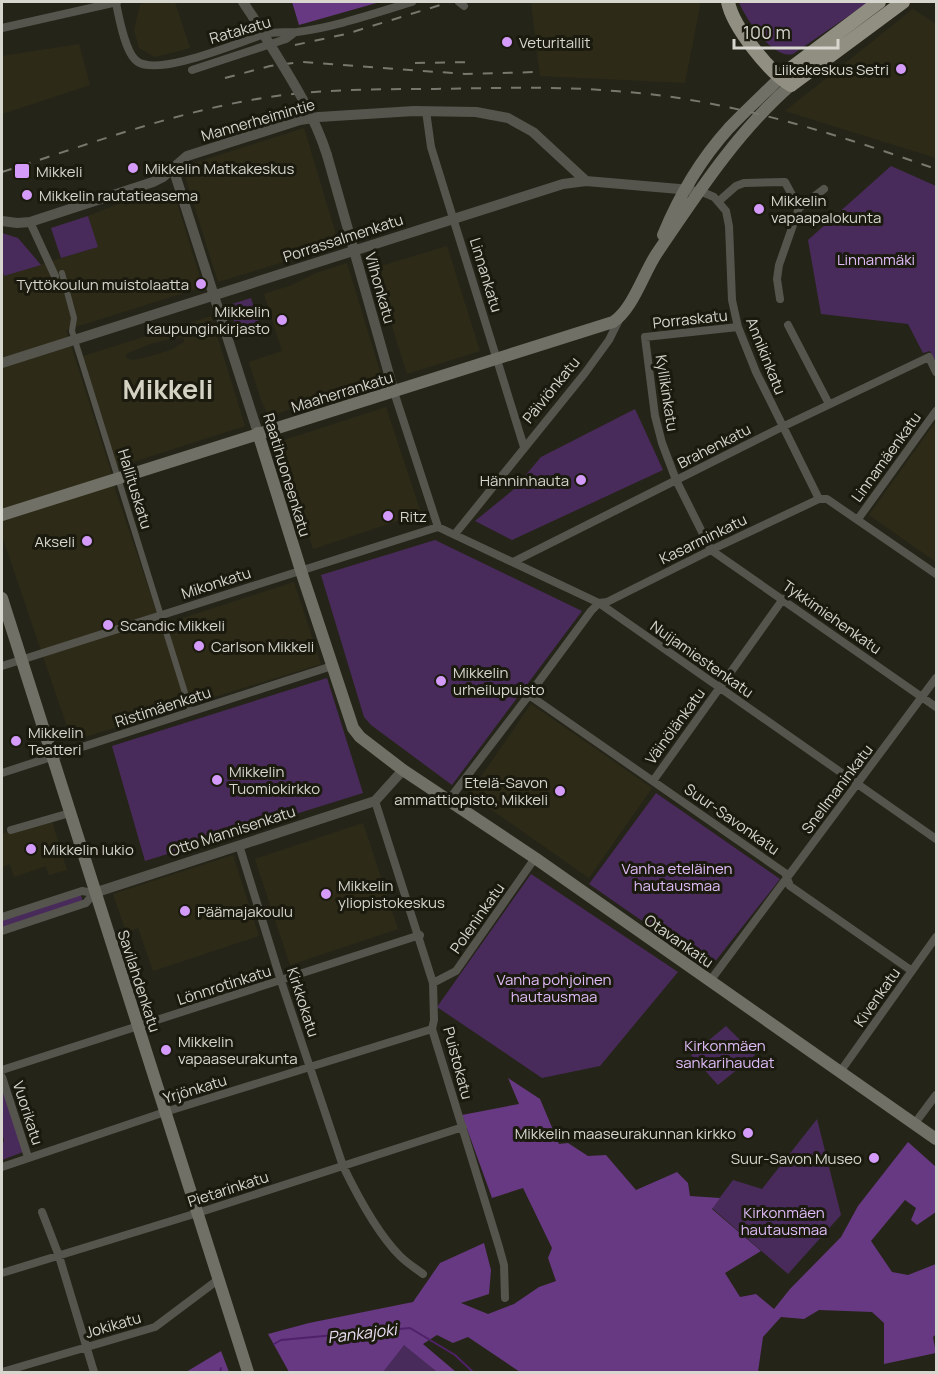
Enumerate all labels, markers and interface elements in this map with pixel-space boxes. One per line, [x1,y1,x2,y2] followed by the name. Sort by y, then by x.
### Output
[207,11,273,49] street label: Ratakatu
[734,12,838,50] scale bar
[743,20,791,44] text: 100 m
[519,32,591,53] place label: Veturitallit
[500,35,514,49] marker: Veturitallit
[774,59,889,80] place label: Liikekeskus Setri
[894,62,908,76] marker: Liikekeskus Setri
[199,94,318,146] street label: Mannerheimintie
[145,158,295,179] place label: Mikkelin Matkakeskus
[36,161,83,182] place label: Mikkeli
[126,161,140,175] marker: Mikkelin Matkakeskus
[13,162,31,180] marker: Mikkeli
[39,185,198,206] place label: Mikkelin rautatieasema
[20,188,34,202] marker: Mikkelin rautatieasema
[771,190,881,228] place label: Mikkelin vapaapalokunta
[752,202,766,216] marker: Mikkelin vapaapalokunta
[280,209,406,267] street label: Porrassalmenkatu
[465,235,507,315] street label: Linnankatu
[837,249,915,270] park label: Linnanmäki
[360,250,400,326] street label: Vilhonkatu
[17,274,189,295] place label: Tyttökoulun muistolaatta
[194,277,208,291] marker: Tyttökoulun muistolaatta
[146,301,270,339] place label: Mikkelin kaupunginkirjasto
[651,305,729,333] street label: Porraskatu
[275,313,289,327] marker: Mikkelin kaupunginkirjasto
[741,314,791,398] street label: Annikinkatu
[518,352,584,428] street label: Päiviönkatu
[651,353,683,433] street label: Kyllikinkatu
[289,367,395,417] street label: Maaherrankatu
[123,370,213,407] district label: Mikkeli
[846,408,926,506] street label: Linnamäenkatu
[258,411,316,539] street label: Raatihuoneenkatu
[674,419,754,473] street label: Brahenkatu
[113,446,157,532] street label: Hallituskatu
[480,470,569,491] place label: Hänninhauta
[574,473,588,487] marker: Hänninhauta
[400,506,427,527] place label: Ritz
[381,509,395,523] marker: Ritz
[656,509,750,569] street label: Kasarminkatu
[35,531,75,552] place label: Akseli
[80,534,94,548] marker: Akseli
[179,562,253,604] street label: Mikonkatu
[778,575,886,659] street label: Tykkimiehenkatu
[120,615,225,636] place label: Scandic Mikkeli
[646,616,758,702] street label: Nuijamiestenkatu
[101,618,115,632] marker: Scandic Mikkeli
[211,636,314,657] place label: Carlson Mikkeli
[192,639,206,653] marker: Carlson Mikkeli
[453,662,545,700] place label: Mikkelin urheilupuisto
[434,674,448,688] marker: Mikkelin urheilupuisto
[112,682,214,732] street label: Ristimäenkatu
[640,684,710,768] street label: Väinölänkatu
[28,722,84,760] place label: Mikkelin Teatteri
[9,734,23,748] marker: Mikkelin Teatteri
[796,740,878,838] street label: Snellmaninkatu
[229,761,320,799] place label: Mikkelin Tuomiokirkko
[394,772,548,810] place label: Etelä-Savon ammattiopisto, Mikkeli
[210,773,224,787] marker: Mikkelin Tuomiokirkko
[680,778,784,860] street label: Suur-Savonkatu
[553,784,567,798] marker: Etelä-Savon ammattiopisto, Mikkeli
[166,801,298,861] street label: Otto Mannisenkatu
[43,839,134,860] place label: Mikkelin lukio
[24,842,38,856] marker: Mikkelin lukio
[622,858,732,896] park label: Vanha eteläinen hautausmaa
[338,875,445,913] place label: Mikkelin yliopistokeskus
[445,878,509,958] street label: Poleninkatu
[319,887,333,901] marker: Mikkelin yliopistokeskus
[197,901,293,922] place label: Päämajakoulu
[178,904,192,918] marker: Päämajakoulu
[640,909,718,973] street label: Otavankatu
[113,927,165,1035] street label: Savilahdenkatu
[174,960,274,1010] street label: Lönnrotinkatu
[849,963,905,1031] street label: Kivenkatu
[282,964,324,1040] street label: Kirkkokatu
[497,969,612,1007] park label: Vanha pohjoinen hautausmaa
[438,1024,478,1102] street label: Puistokatu
[178,1031,298,1069] place label: Mikkelin vapaaseurakunta
[675,1035,775,1073] park label: Kirkonmäen sankarihaudat
[159,1043,173,1057] marker: Mikkelin vapaaseurakunta
[161,1069,229,1109] street label: Yrjönkatu
[8,1078,48,1148] street label: Vuorikatu
[515,1123,736,1144] place label: Mikkelin maaseurakunnan kirkko
[741,1126,755,1140] marker: Mikkelin maaseurakunnan kirkko
[731,1148,862,1169] place label: Suur-Savon Museo
[867,1151,881,1165] marker: Suur-Savon Museo
[185,1166,271,1212] street label: Pietarinkatu
[741,1202,827,1240] park label: Kirkonmäen hautausmaa
[82,1307,144,1343] street label: Jokikatu
[326,1318,400,1348] water label: Pankajoki

